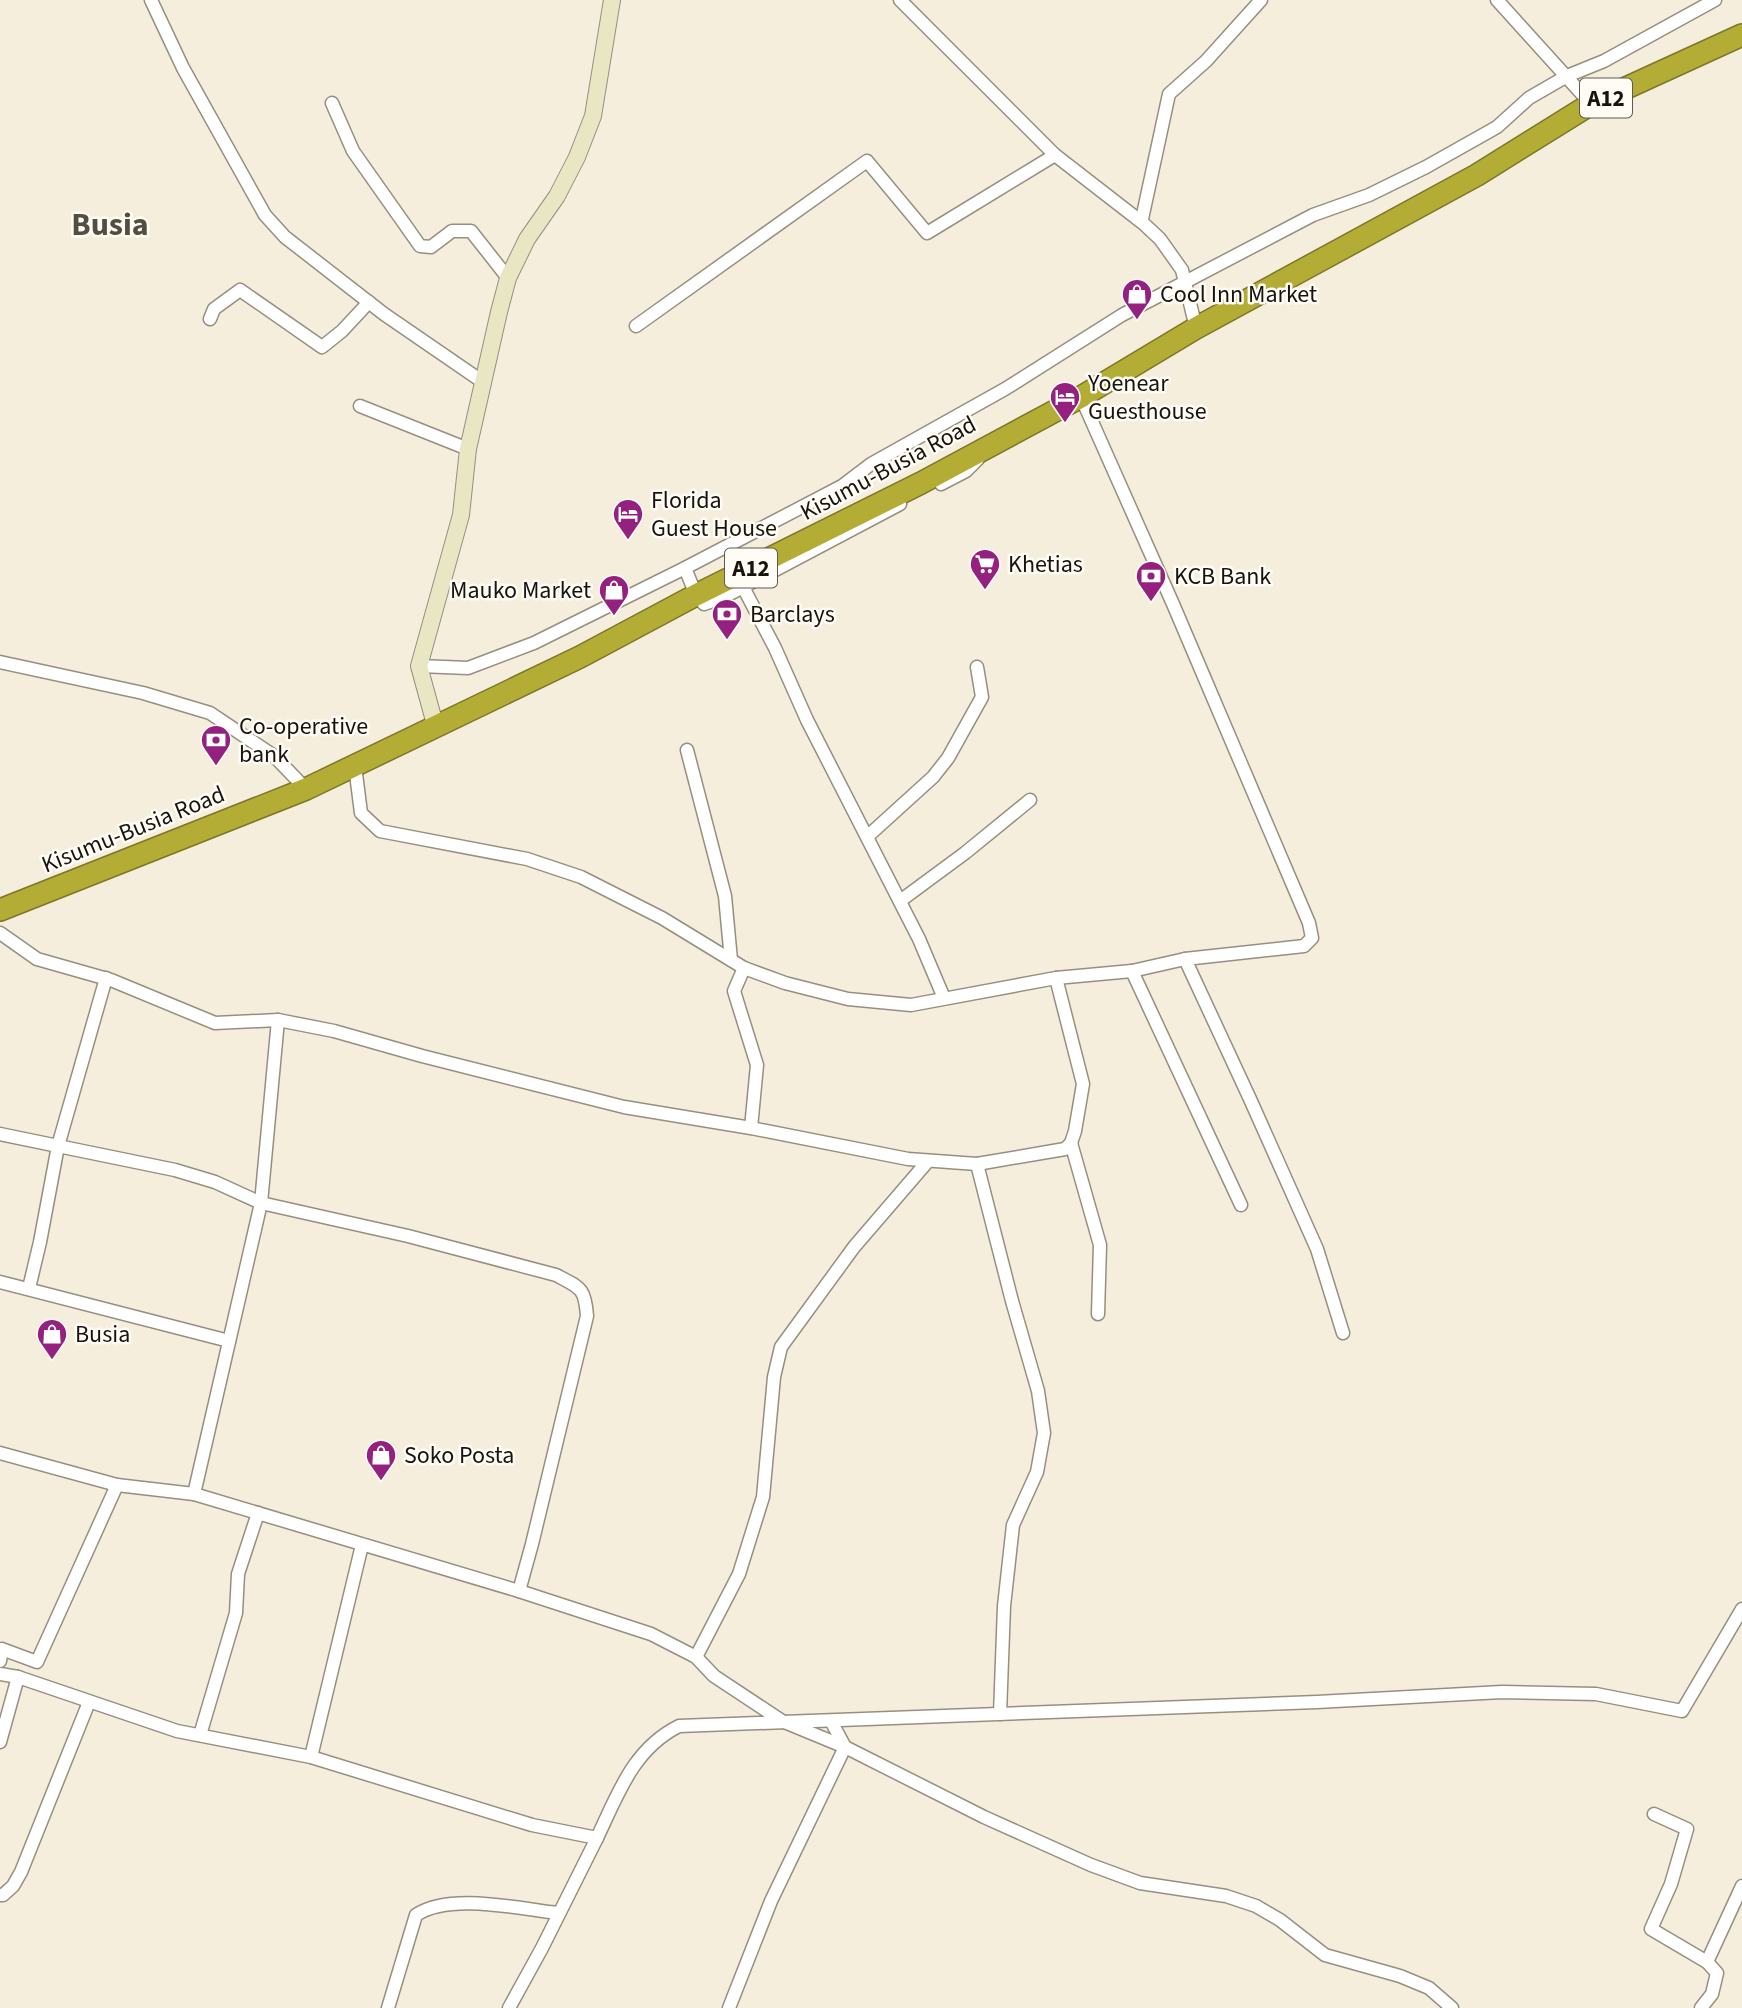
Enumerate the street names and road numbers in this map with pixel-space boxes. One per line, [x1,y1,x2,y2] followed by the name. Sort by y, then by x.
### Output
[1580,78,1632,118] road number: A12
[794,407,982,530] street label: Kisumu-Busia Road
[725,548,777,588] road number: A12
[36,777,230,882] street label: Kisumu-Busia Road

